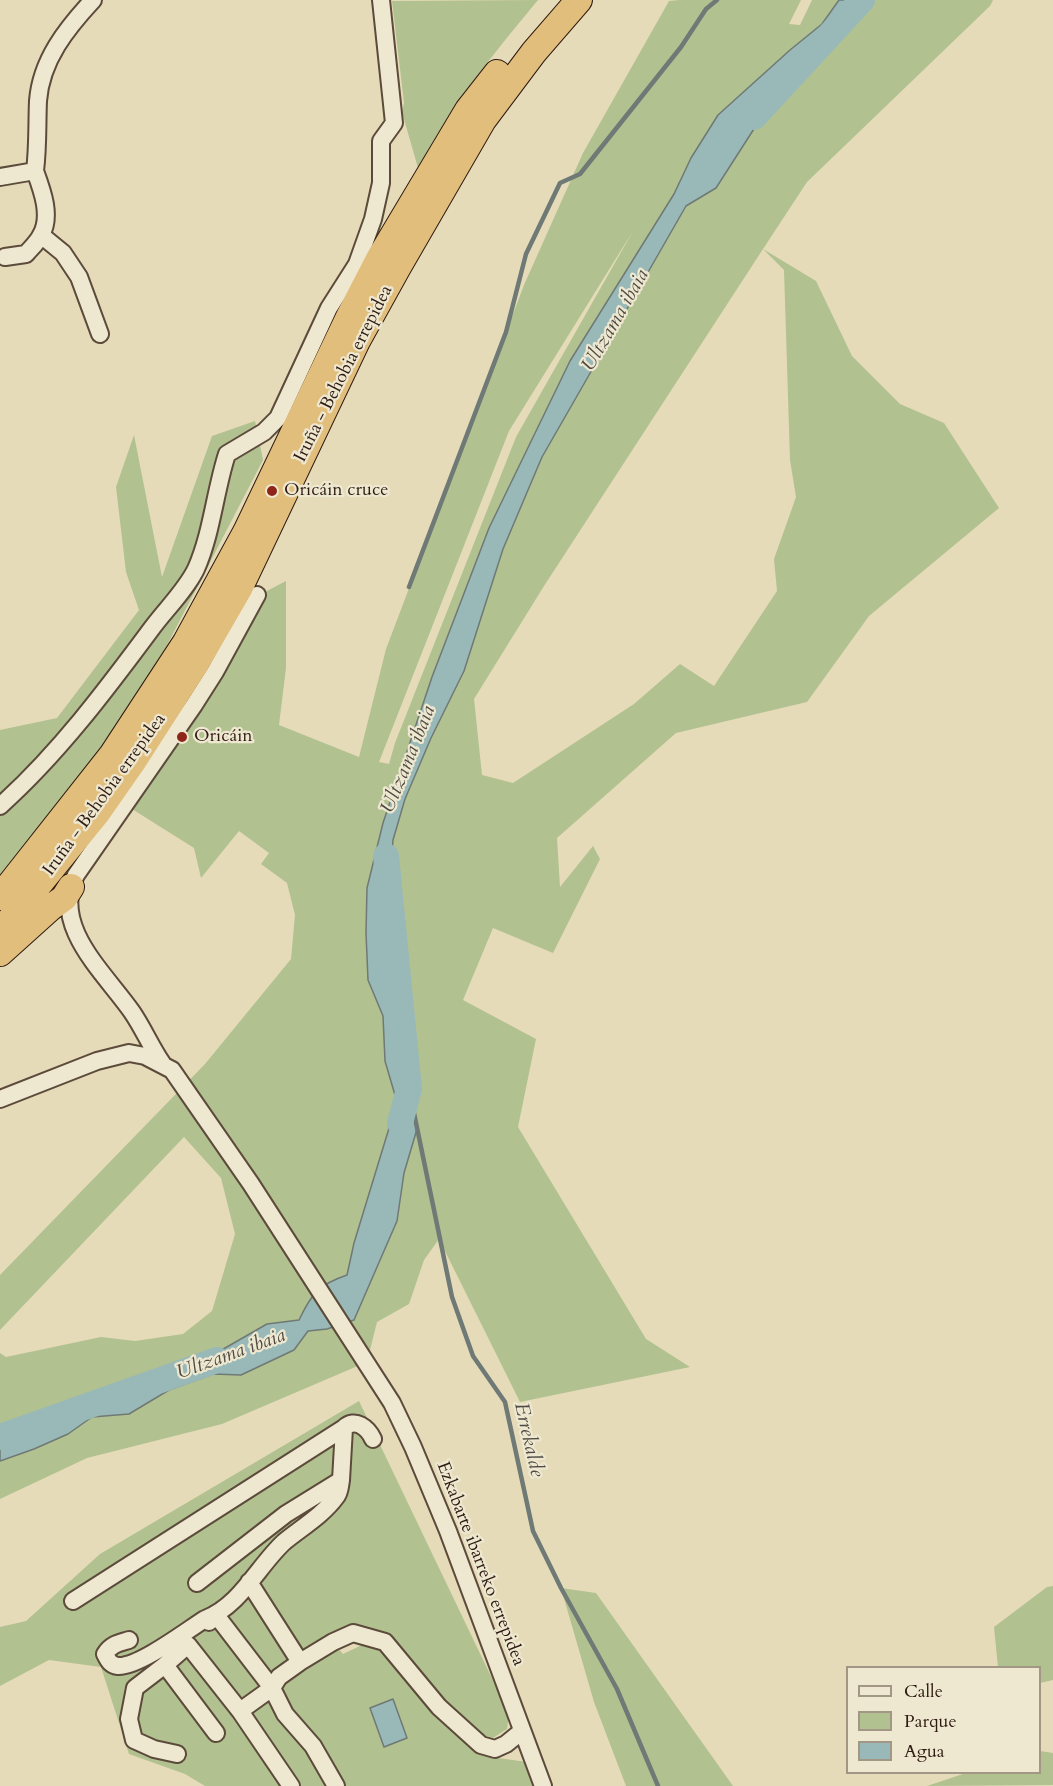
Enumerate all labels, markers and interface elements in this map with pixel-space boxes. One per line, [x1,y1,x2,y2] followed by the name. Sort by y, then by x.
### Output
[577,265,655,377] water label: Ultzama ibaia
[290,282,398,466] street label: Iruña - Behobia errepidea
[284,480,388,502] place label: Oricáin cruce
[265,484,279,498] marker: Oricáin cruce
[376,702,442,818] water label: Ultzama ibaia
[39,710,171,880] street label: Iruña - Behobia errepidea
[194,726,252,748] place label: Oricáin
[175,730,189,744] marker: Oricáin
[173,1324,289,1386] water label: Ultzama ibaia
[508,1401,548,1479] water label: Errekalde
[431,1459,529,1669] street label: Ezkabarte ibarreko errepidea
[846,1666,1041,1774] legend
[904,1679,943,1704] text: Calle
[904,1709,957,1734] text: Parque
[904,1739,945,1764] text: Agua

